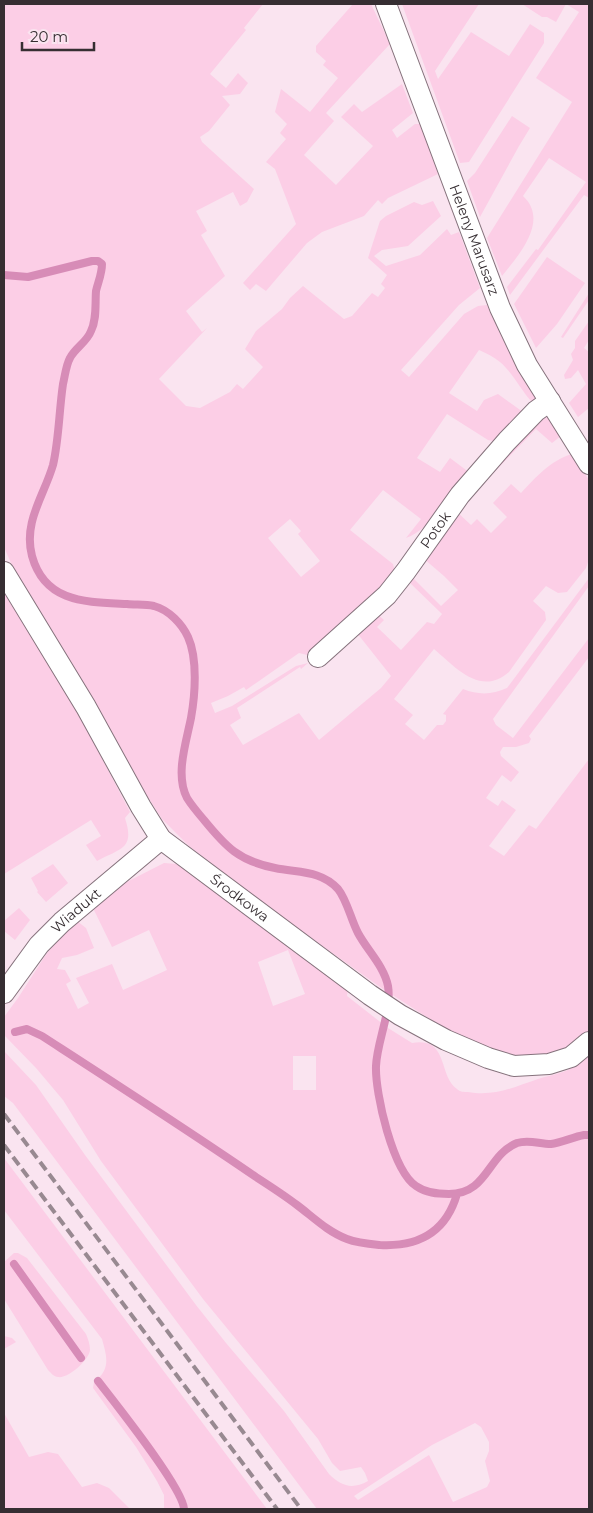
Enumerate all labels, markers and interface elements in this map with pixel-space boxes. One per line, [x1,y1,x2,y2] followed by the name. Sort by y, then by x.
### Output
[22,20,95,52] scale bar
[30,27,68,46] text: 20 m
[445,182,503,298] street label: Heleny Marusarz
[416,507,455,552] street label: Potok
[207,870,273,926] street label: Środkowa
[47,884,105,937] street label: Wiadukt

